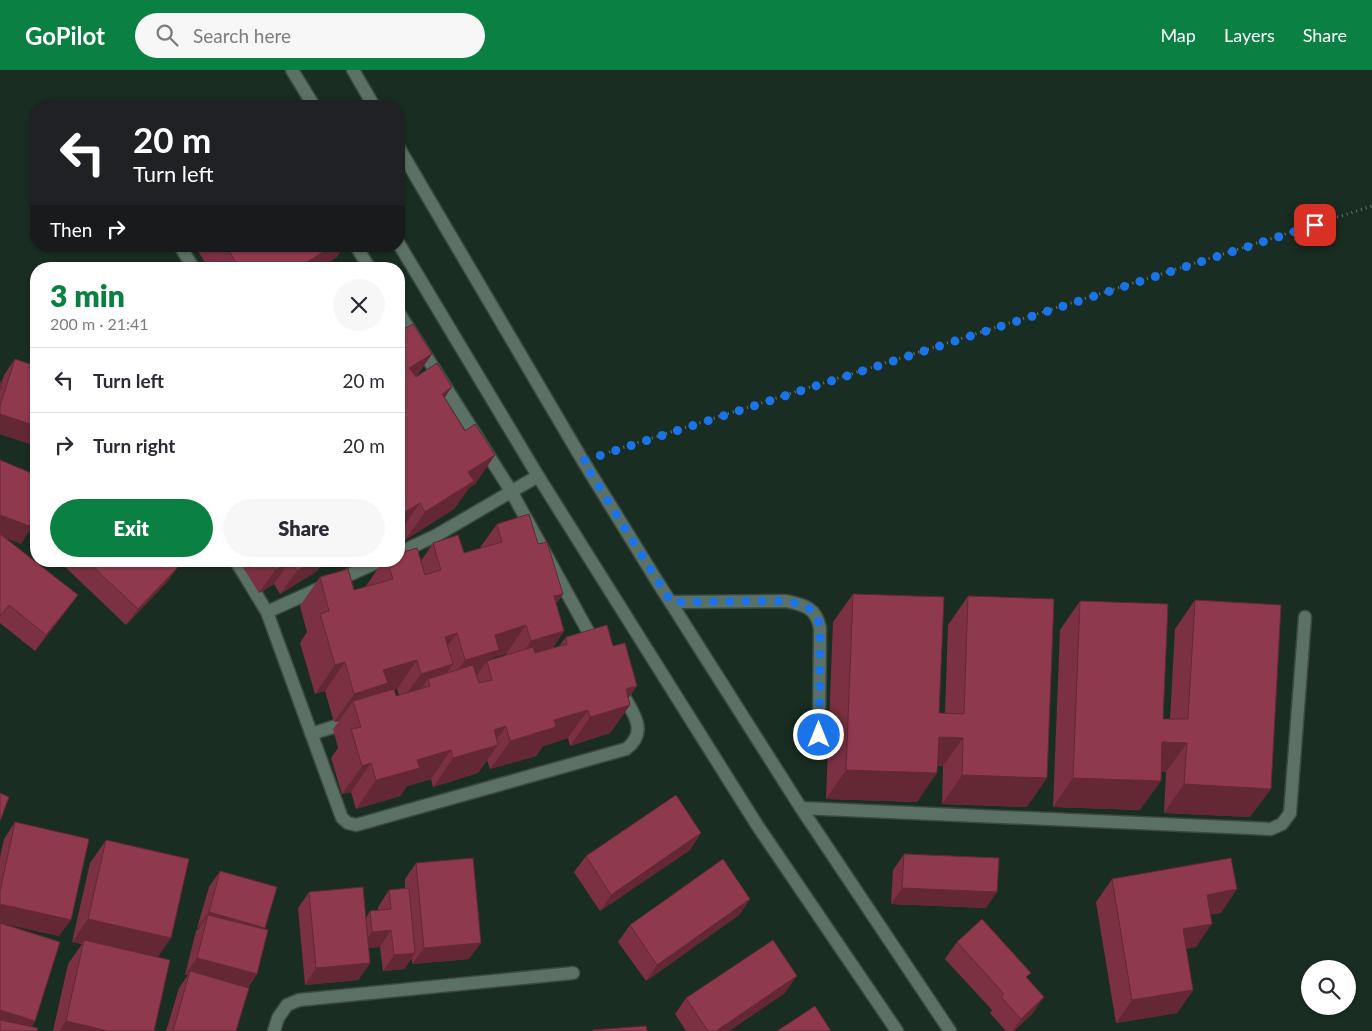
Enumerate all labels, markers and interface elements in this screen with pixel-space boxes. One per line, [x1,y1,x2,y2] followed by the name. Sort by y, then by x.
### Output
[135,13,485,58] search box
[25,21,105,50] text: GoPilot
[153,21,181,49] icon: search
[193,24,291,47] text: Search here
[1160,24,1196,46] text: Map
[1224,24,1275,46] text: Layers
[1303,24,1347,46] text: Share
[133,118,211,160] text: 20 m
[50,120,115,185] icon: left
[133,160,214,187] text: Turn left
[1294,204,1336,246] pin
[1301,211,1329,239] icon: arrive
[102,215,130,243] icon: right
[50,218,92,241] text: Then
[50,277,125,313] text: 3 min
[333,279,385,331] button: close
[50,314,149,333] text: 200 m · 21:41
[50,366,78,394] icon: left
[93,369,164,392] text: Turn left
[342,369,385,392] text: 20 m
[50,431,78,459] icon: right
[93,434,175,457] text: Turn right
[342,434,385,457] text: 20 m
[50,499,213,557] button: Exit
[223,499,385,557] button: Share
[792,708,844,760] position arrow
[1301,960,1356,1015] map controls
[1301,960,1356,1015] button: search

